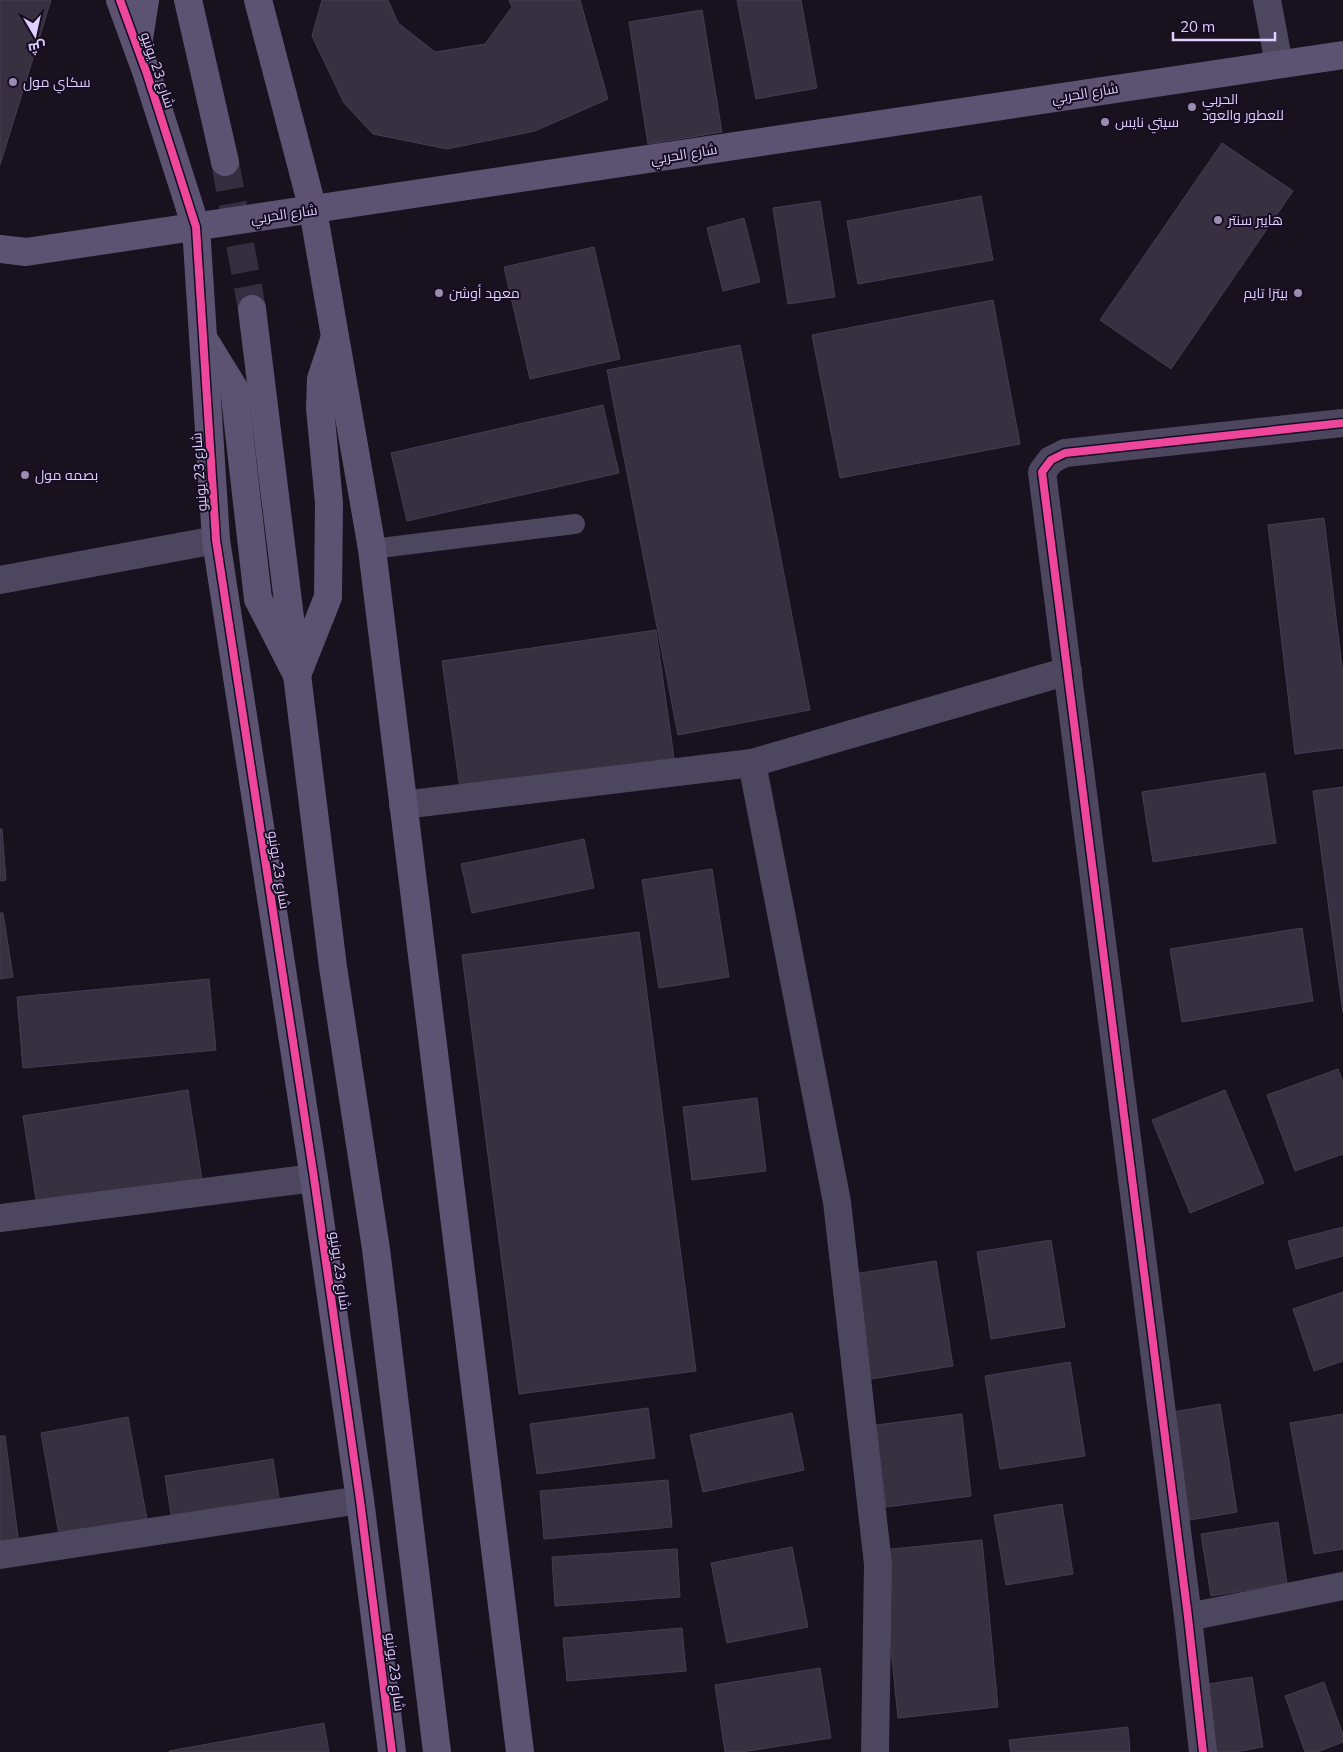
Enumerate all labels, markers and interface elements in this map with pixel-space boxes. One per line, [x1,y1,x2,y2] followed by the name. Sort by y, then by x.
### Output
[10,10,60,60] north arrow
[1173,10,1276,42] scale bar
[1180,17,1215,36] text: 20 m
[137,30,179,110] street label: شارع 23 يونيو
[27,38,47,58] text: ش
[23,73,91,94] place label: سكاي مول
[7,76,19,88] marker: سكاي مول
[1050,79,1120,110] street label: شارع الحربي
[1202,90,1284,124] place label: الحربي للعطور والعود
[1186,101,1198,113] marker: الحربي للعطور والعود
[1115,113,1179,134] place label: سيتي نايس
[1099,116,1111,128] marker: سيتي نايس
[649,140,719,171] street label: شارع الحربي
[249,200,319,231] street label: شارع الحربي
[1227,211,1283,229] place label: هايبر سنتر
[1212,214,1224,226] marker: هايبر سنتر
[449,284,520,302] place label: معهد أوشن
[1244,284,1288,303] place label: بيتزا تايم
[433,287,445,299] marker: معهد أوشن
[1292,287,1304,299] marker: بيتزا تايم
[187,432,211,512] street label: شارع 23 يونيو
[35,466,98,484] place label: بصمه مول
[19,469,31,481] marker: بصمه مول
[264,830,294,910] street label: شارع 23 يونيو
[326,1231,354,1311] street label: شارع 23 يونيو
[381,1632,409,1712] street label: شارع 23 يونيو

